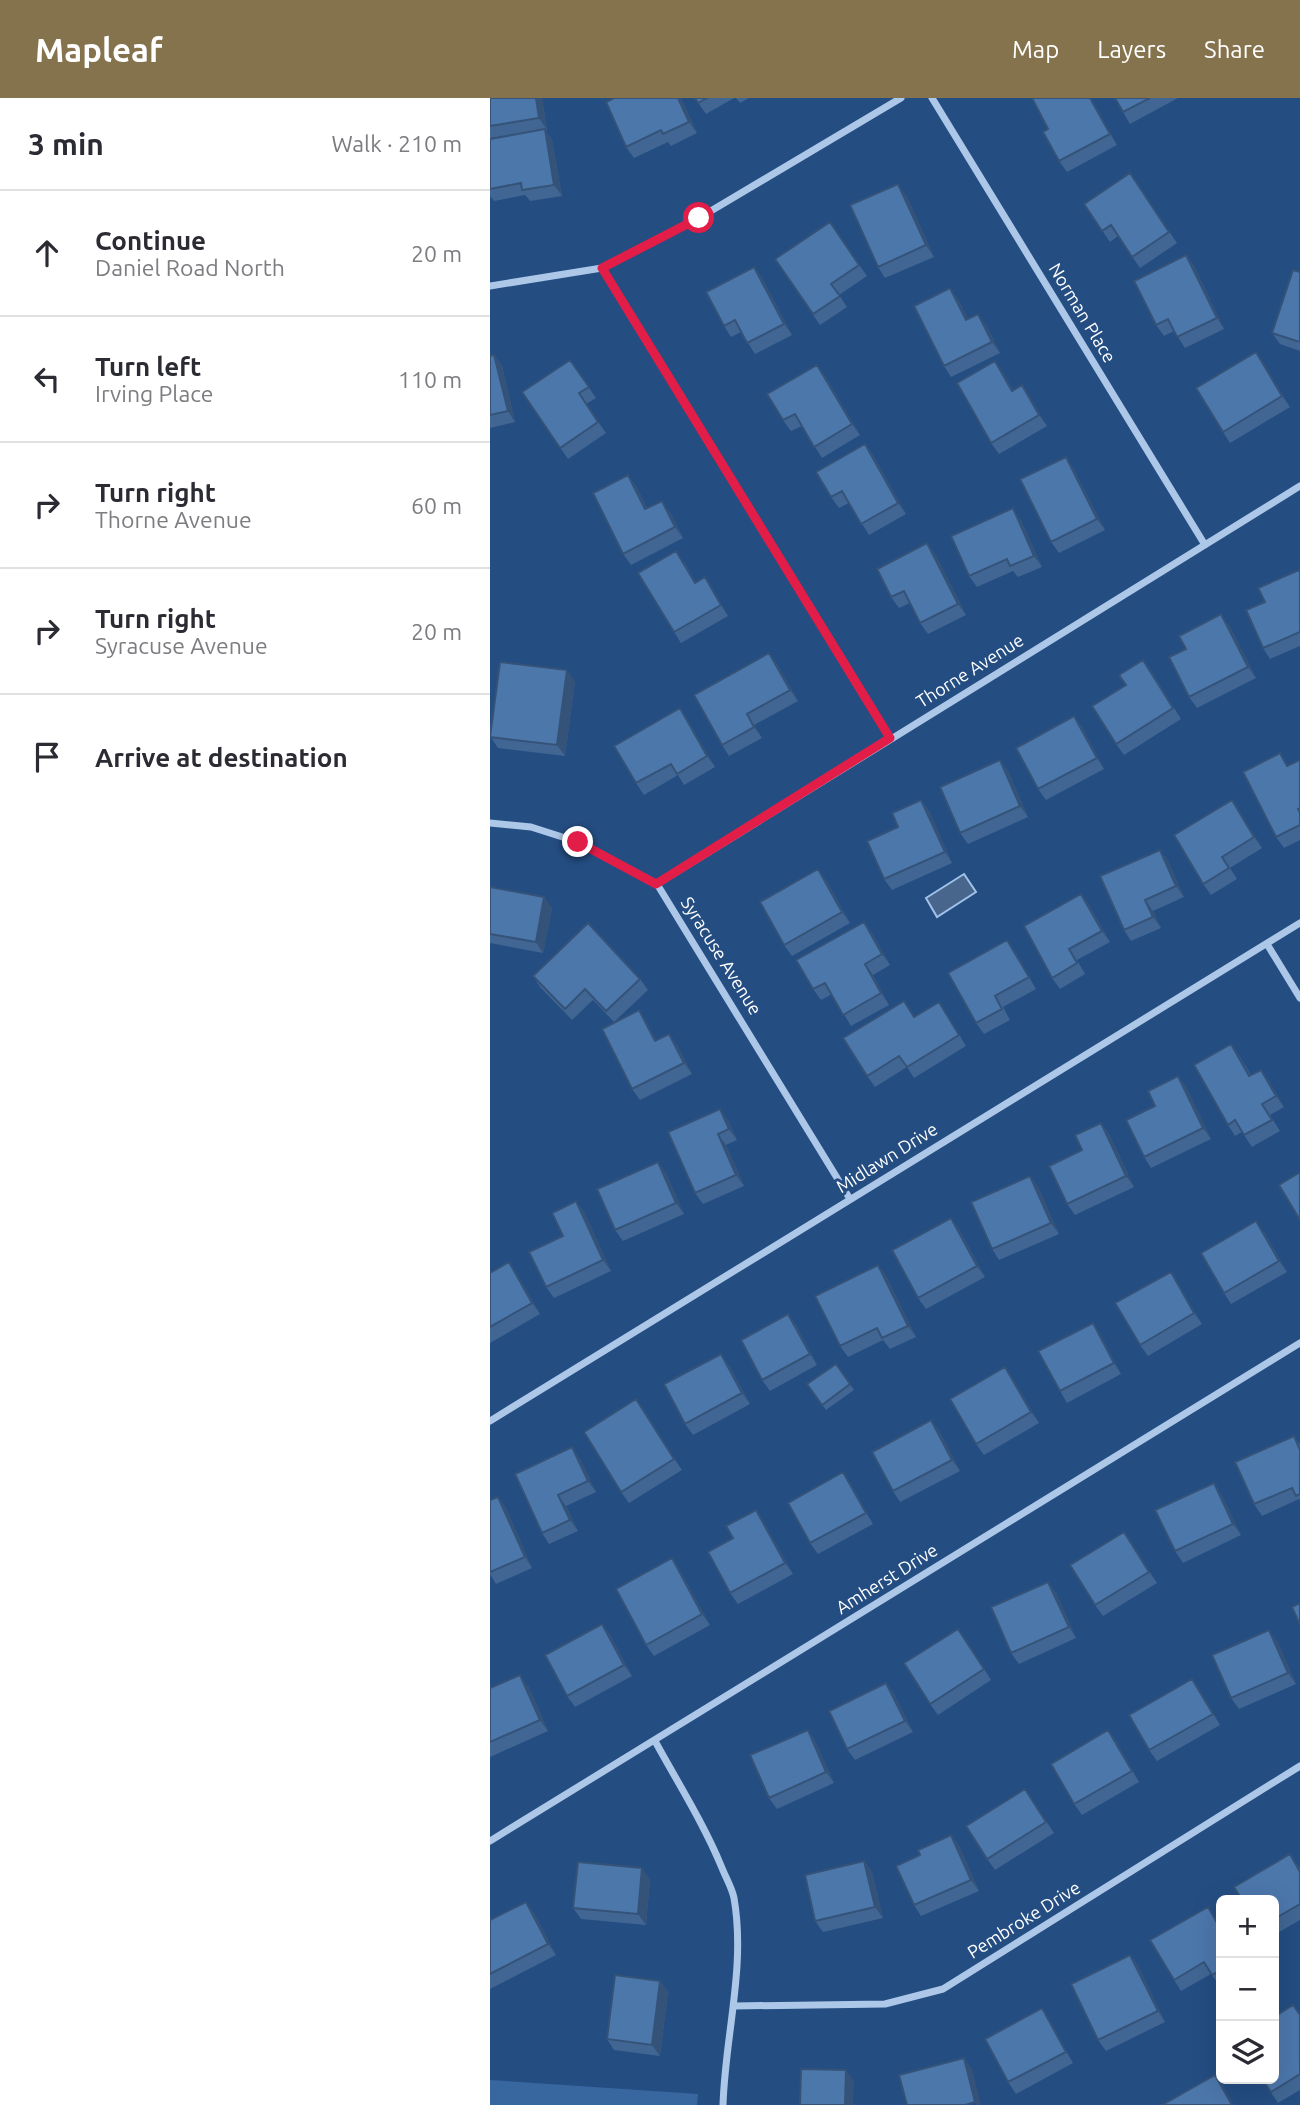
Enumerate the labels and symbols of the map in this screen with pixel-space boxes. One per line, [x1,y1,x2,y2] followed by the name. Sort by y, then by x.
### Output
[683,202,714,233] route start
[1045,259,1120,366] street label: Norman Place
[912,629,1027,711] street label: Thorne Avenue
[562,826,593,857] route end
[678,893,766,1018] street label: Syracuse Avenue
[832,1118,941,1196] street label: Midlawn Drive
[832,1539,941,1617] street label: Amherst Drive
[963,1876,1084,1962] street label: Pembroke Drive

